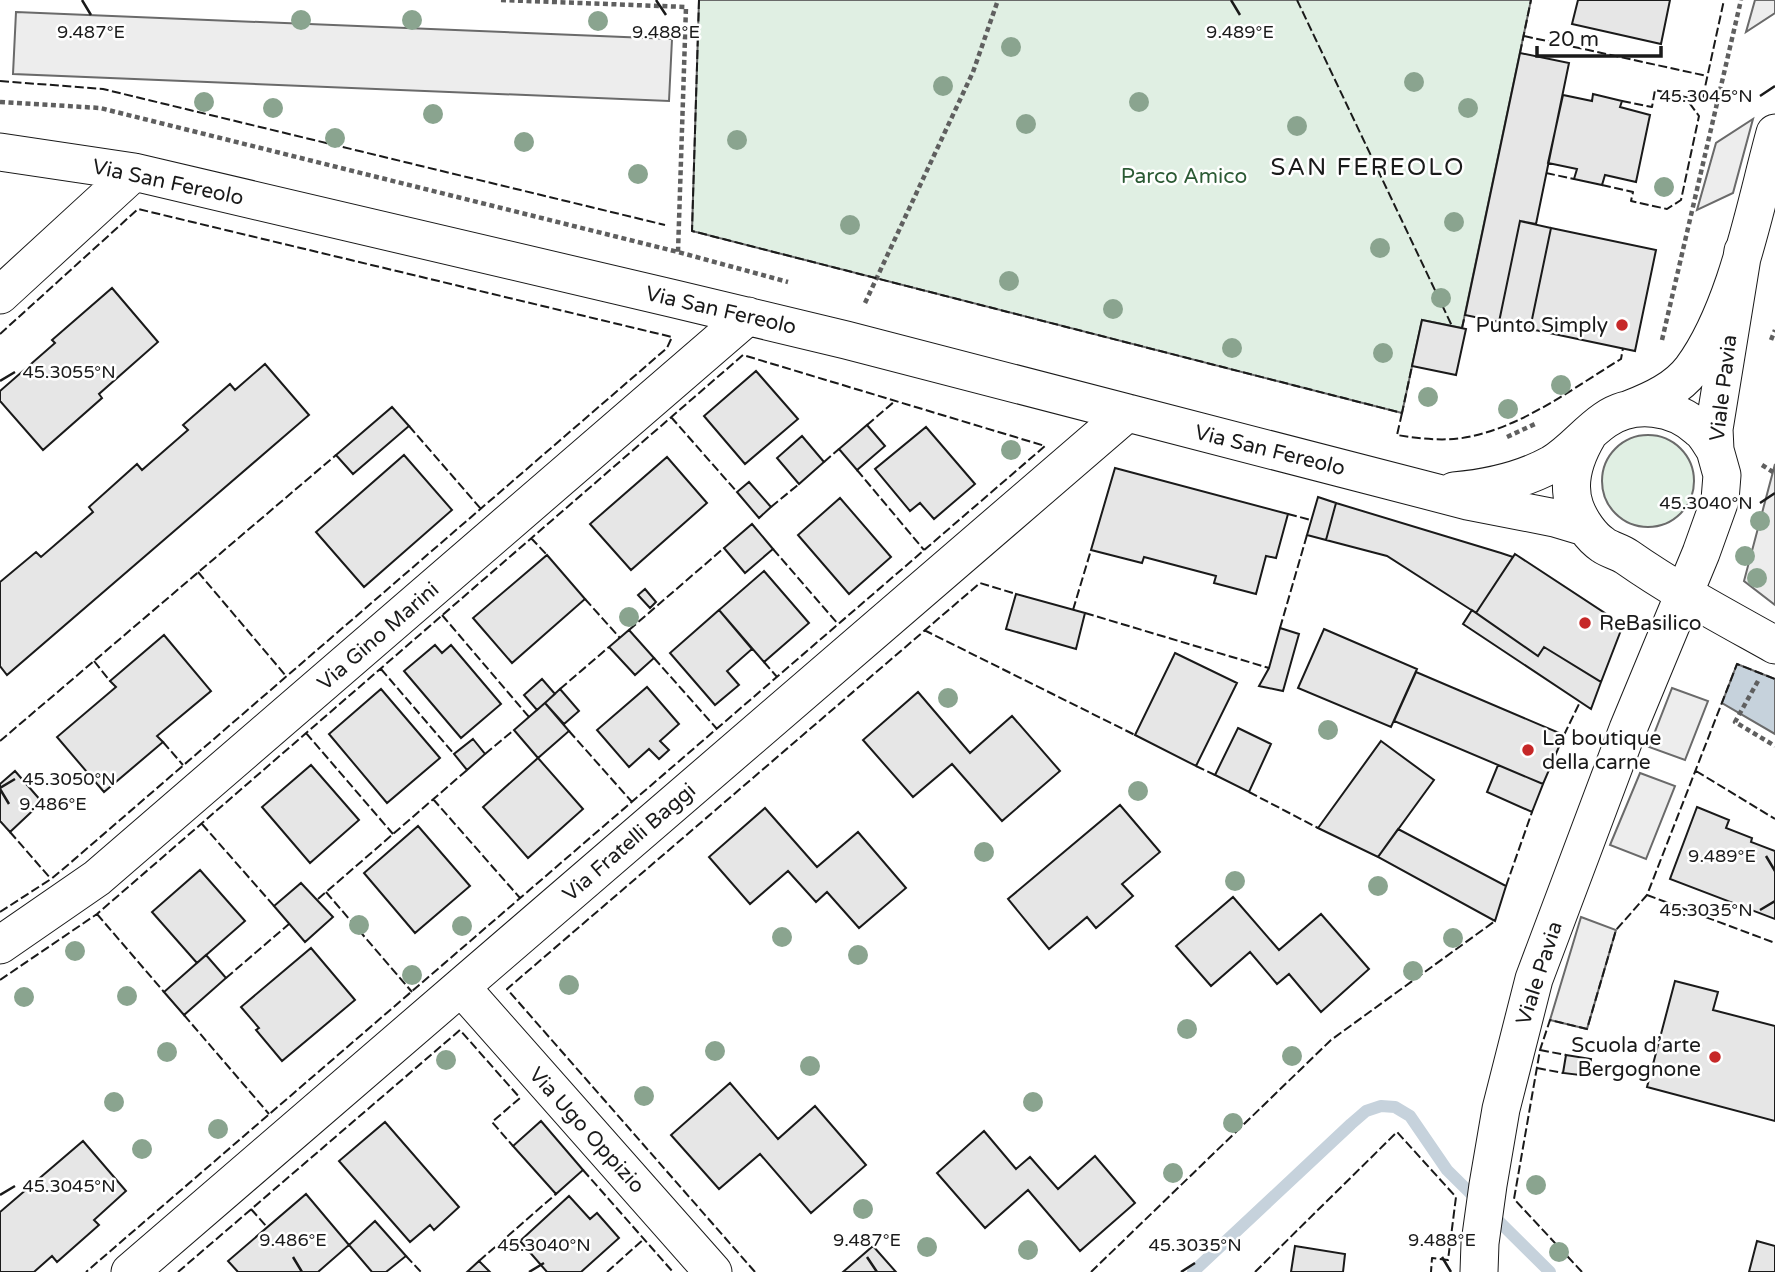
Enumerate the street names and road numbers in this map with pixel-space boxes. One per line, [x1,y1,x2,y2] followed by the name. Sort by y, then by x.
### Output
[90,154,246,211] street label: Via San Fereolo
[643,281,799,340] street label: Via San Fereolo
[1705,333,1742,443] street label: Viale Pavia
[1192,420,1348,481] street label: Via San Fereolo
[313,577,444,696] street label: Via Gino Marini
[558,778,701,907] street label: Via Fratelli Baggi
[1511,918,1568,1028] street label: Viale Pavia
[523,1062,650,1198] street label: Via Ugo Oppizio

